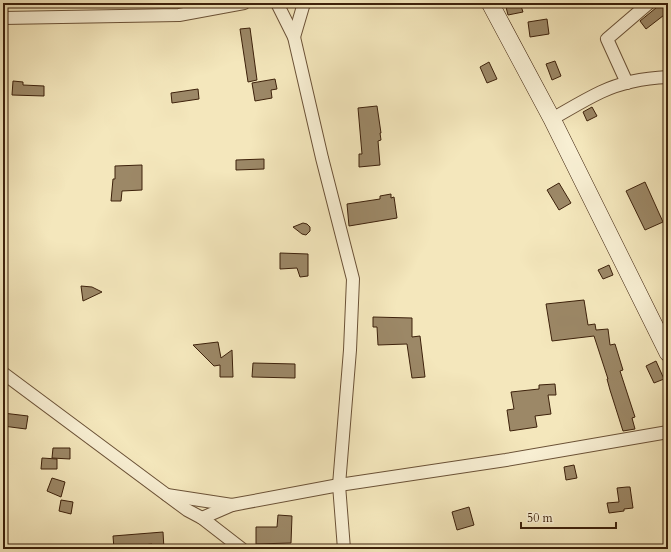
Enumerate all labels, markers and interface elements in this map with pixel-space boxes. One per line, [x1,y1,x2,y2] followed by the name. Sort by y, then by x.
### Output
[521,504,616,530] scale bar
[527,510,554,526] text: 50 m

